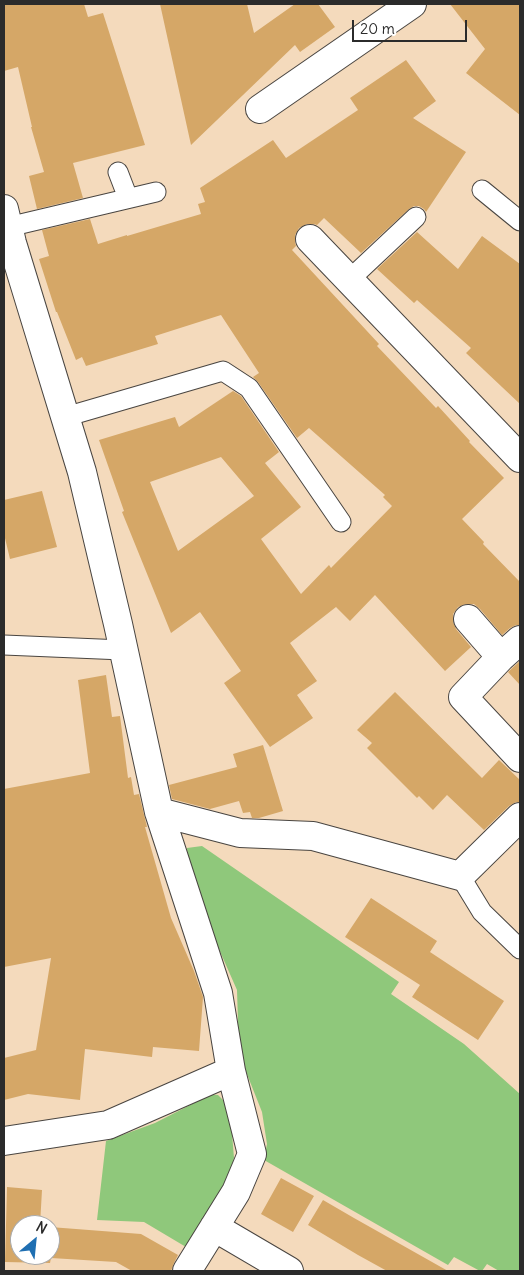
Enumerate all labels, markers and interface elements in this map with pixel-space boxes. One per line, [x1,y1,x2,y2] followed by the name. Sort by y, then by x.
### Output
[354,10,469,42] scale bar
[360,19,395,38] text: 20 m
[10,1215,60,1265] north arrow
[33,1217,50,1238] text: N

